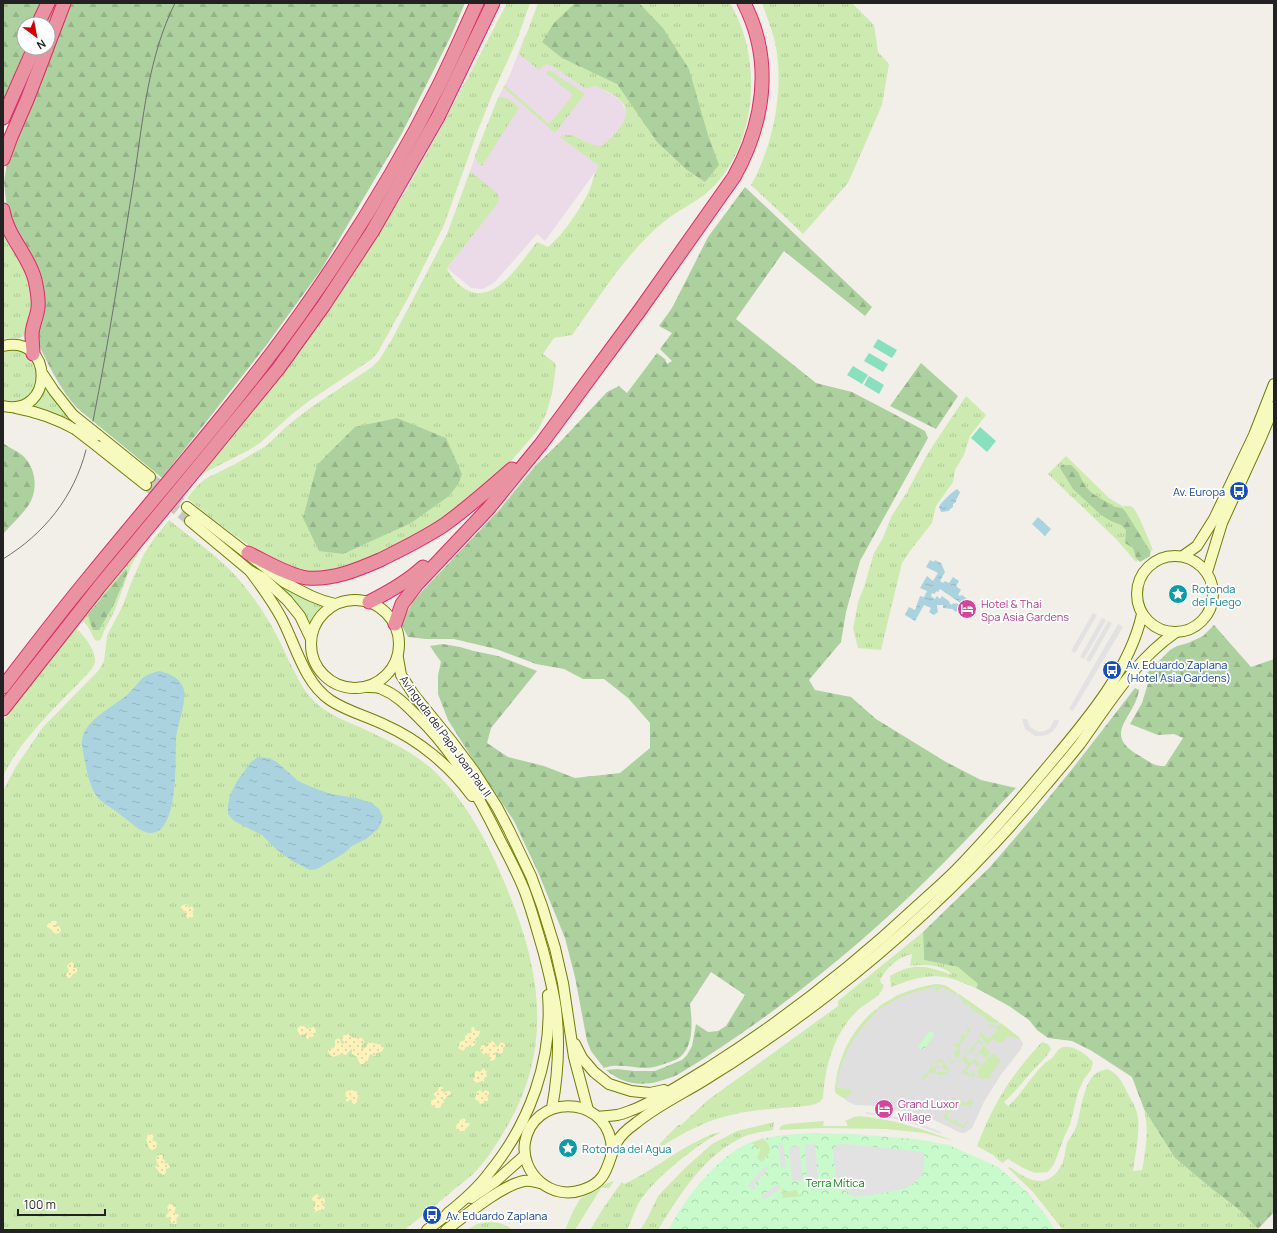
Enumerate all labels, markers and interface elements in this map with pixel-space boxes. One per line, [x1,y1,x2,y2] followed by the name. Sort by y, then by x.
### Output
[16,16,56,56] north arrow
[34,36,49,53] text: N
[1228,480,1250,502] bus stop icon: Av. Europa
[1173,484,1225,499] place label: Av. Europa
[1192,581,1242,609] place label: Rotonda del Fuego
[1167,583,1189,605] place icon: Rotonda del Fuego
[981,596,1069,624] place label: Hotel & Thai Spa Asia Gardens
[956,598,978,620] hotel icon: Hotel & Thai Spa Asia Gardens
[1126,657,1231,685] place label: Av. Eduardo Zaplana (Hotel Asia Gardens)
[1101,659,1123,681] bus stop icon: Av. Eduardo Zaplana (Hotel Asia Gardens)
[397,672,495,800] street label: Avinguda del Papa Joan Pau II
[898,1096,959,1124] place label: Grand Luxor Village
[873,1098,895,1120] hotel icon: Grand Luxor Village
[557,1137,579,1159] place icon: Rotonda del Agua
[582,1141,671,1156] place label: Rotonda del Agua
[805,1175,865,1190] park label: Terra Mítica
[18,1191,105,1217] scale bar
[24,1196,56,1213] text: 100 m
[421,1204,443,1226] bus stop icon: Av. Eduardo Zaplana
[446,1208,547,1223] place label: Av. Eduardo Zaplana

